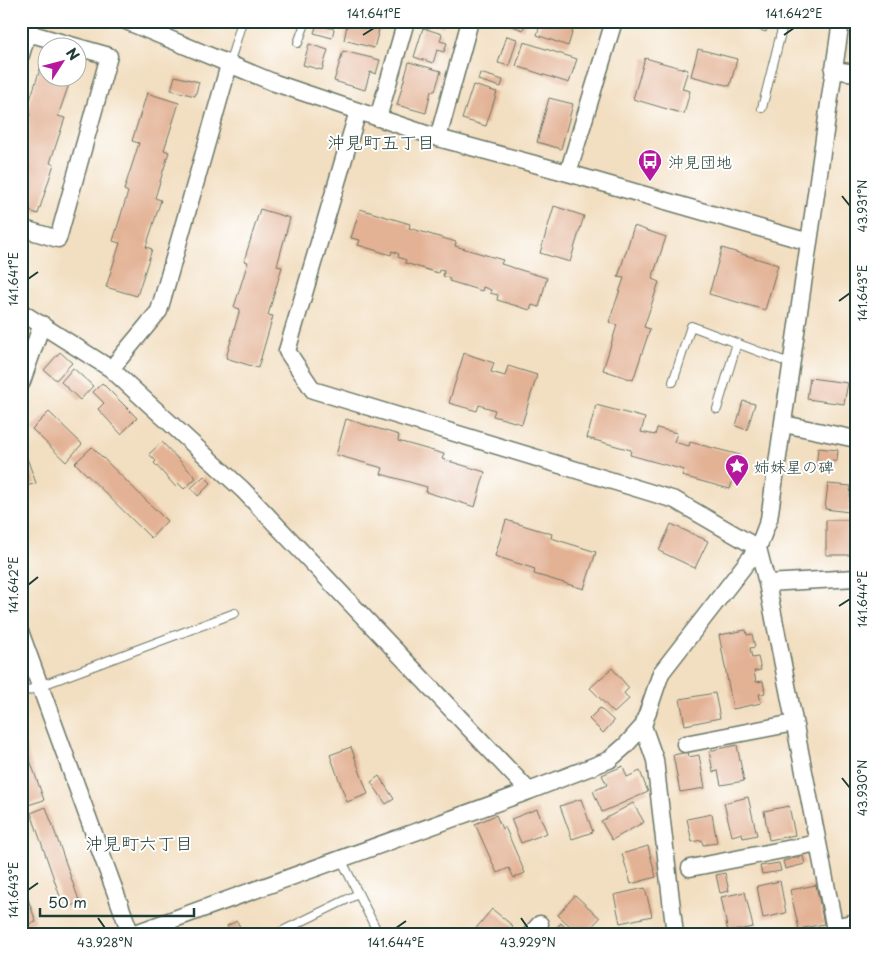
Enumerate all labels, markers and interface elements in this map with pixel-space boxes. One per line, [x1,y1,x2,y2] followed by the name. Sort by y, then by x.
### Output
[347,4,401,22] text: 141.641°E
[766,4,823,22] text: 141.642°E
[38,38,88,88] north arrow
[61,43,85,65] text: N
[327,128,435,155] district label: 沖見町五丁目
[637,148,663,182] bus stop icon: 沖見団地
[668,149,732,173] place label: 沖見団地
[853,180,871,232] text: 43.931°N
[4,252,22,306] text: 141.641°E
[853,265,871,321] text: 141.643°E
[724,453,750,487] place icon: 姉妹星の碑
[754,454,834,478] place label: 姉妹星の碑
[4,557,22,614] text: 141.642°E
[853,571,871,627] text: 141.644°E
[853,760,871,816] text: 43.930°N
[85,829,193,856] district label: 沖見町六丁目
[4,862,22,918] text: 141.643°E
[40,886,194,918] scale bar
[48,890,87,913] text: 50 m
[77,933,133,951] text: 43.928°N
[368,933,424,951] text: 141.644°E
[500,933,556,951] text: 43.929°N

